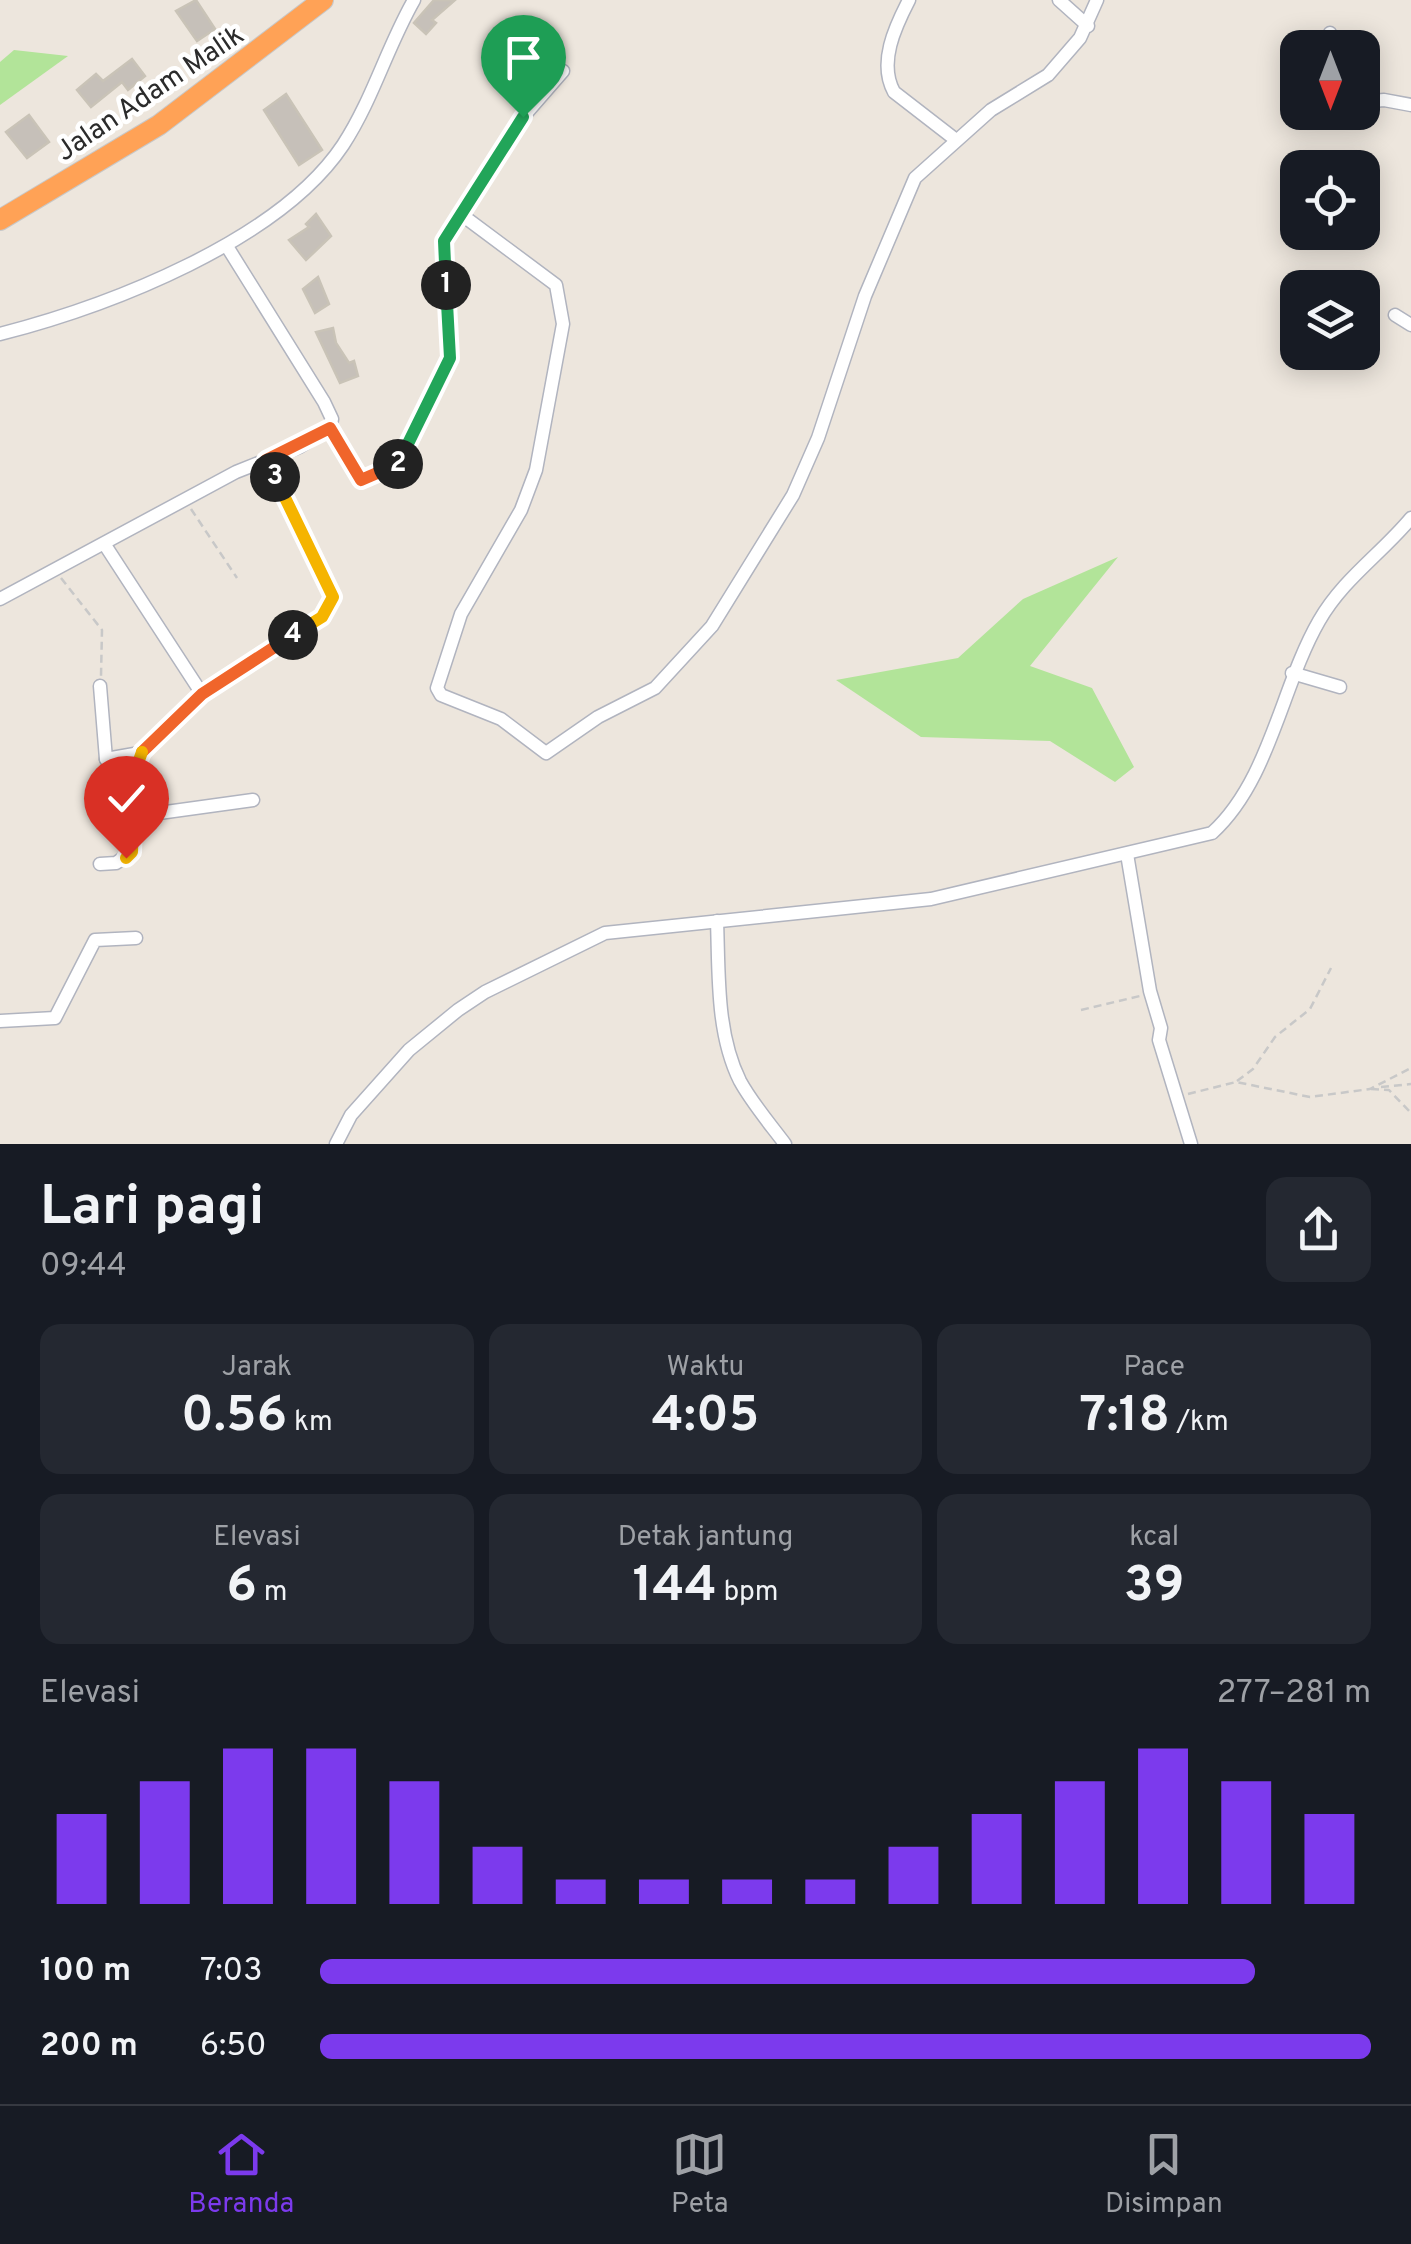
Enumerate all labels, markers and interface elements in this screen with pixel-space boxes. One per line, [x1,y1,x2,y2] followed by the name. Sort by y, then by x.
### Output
[481,15,566,118] pin
[50,18,252,171] street label: Jalan Adam Malik
[496,30,551,85] icon: arrive
[1280,30,1380,130] north arrow
[1280,30,1380,370] map controls
[1280,150,1380,250] button: locate
[421,260,471,310] pin: 1
[440,267,452,303] text: 1
[1280,270,1380,370] button: layers
[373,439,423,489] pin: 2
[389,446,407,482] text: 2
[250,452,300,502] pin: 3
[267,459,283,495] text: 3
[268,610,318,660] pin: 4
[284,617,302,653] text: 4
[84,756,169,859] pin
[99,771,154,826] icon: check
[40,1174,264,1244] text: Lari pagi
[1266,1177,1371,1282] button: share
[40,1247,127,1287] text: 09:44
[222,1350,292,1386] text: Jarak
[667,1350,744,1386] text: Waktu
[1123,1350,1185,1386] text: Pace
[181,1386,287,1449] text: 0.56
[652,1386,759,1449] text: 4:05
[1079,1386,1170,1449] text: 7:18
[287,1405,333,1441] text: km
[1170,1405,1229,1441] text: /km
[213,1520,301,1556] text: Elevasi
[618,1520,793,1556] text: Detak jantung
[1129,1520,1179,1556] text: kcal
[226,1556,257,1619] text: 6
[633,1556,717,1619] text: 144
[1124,1556,1184,1619] text: 39
[257,1575,287,1611] text: m
[717,1575,778,1611] text: bpm
[40,1674,140,1714] text: Elevasi
[1217,1674,1371,1714] text: 277–281 m
[40,1952,131,1992] text: 100 m
[200,1952,262,1992] text: 7:03
[40,2027,138,2067] text: 200 m
[200,2027,267,2067] text: 6:50
[188,2127,294,2223] tab: Beranda
[671,2127,728,2223] tab: Peta
[1105,2127,1223,2223] tab: Disimpan

